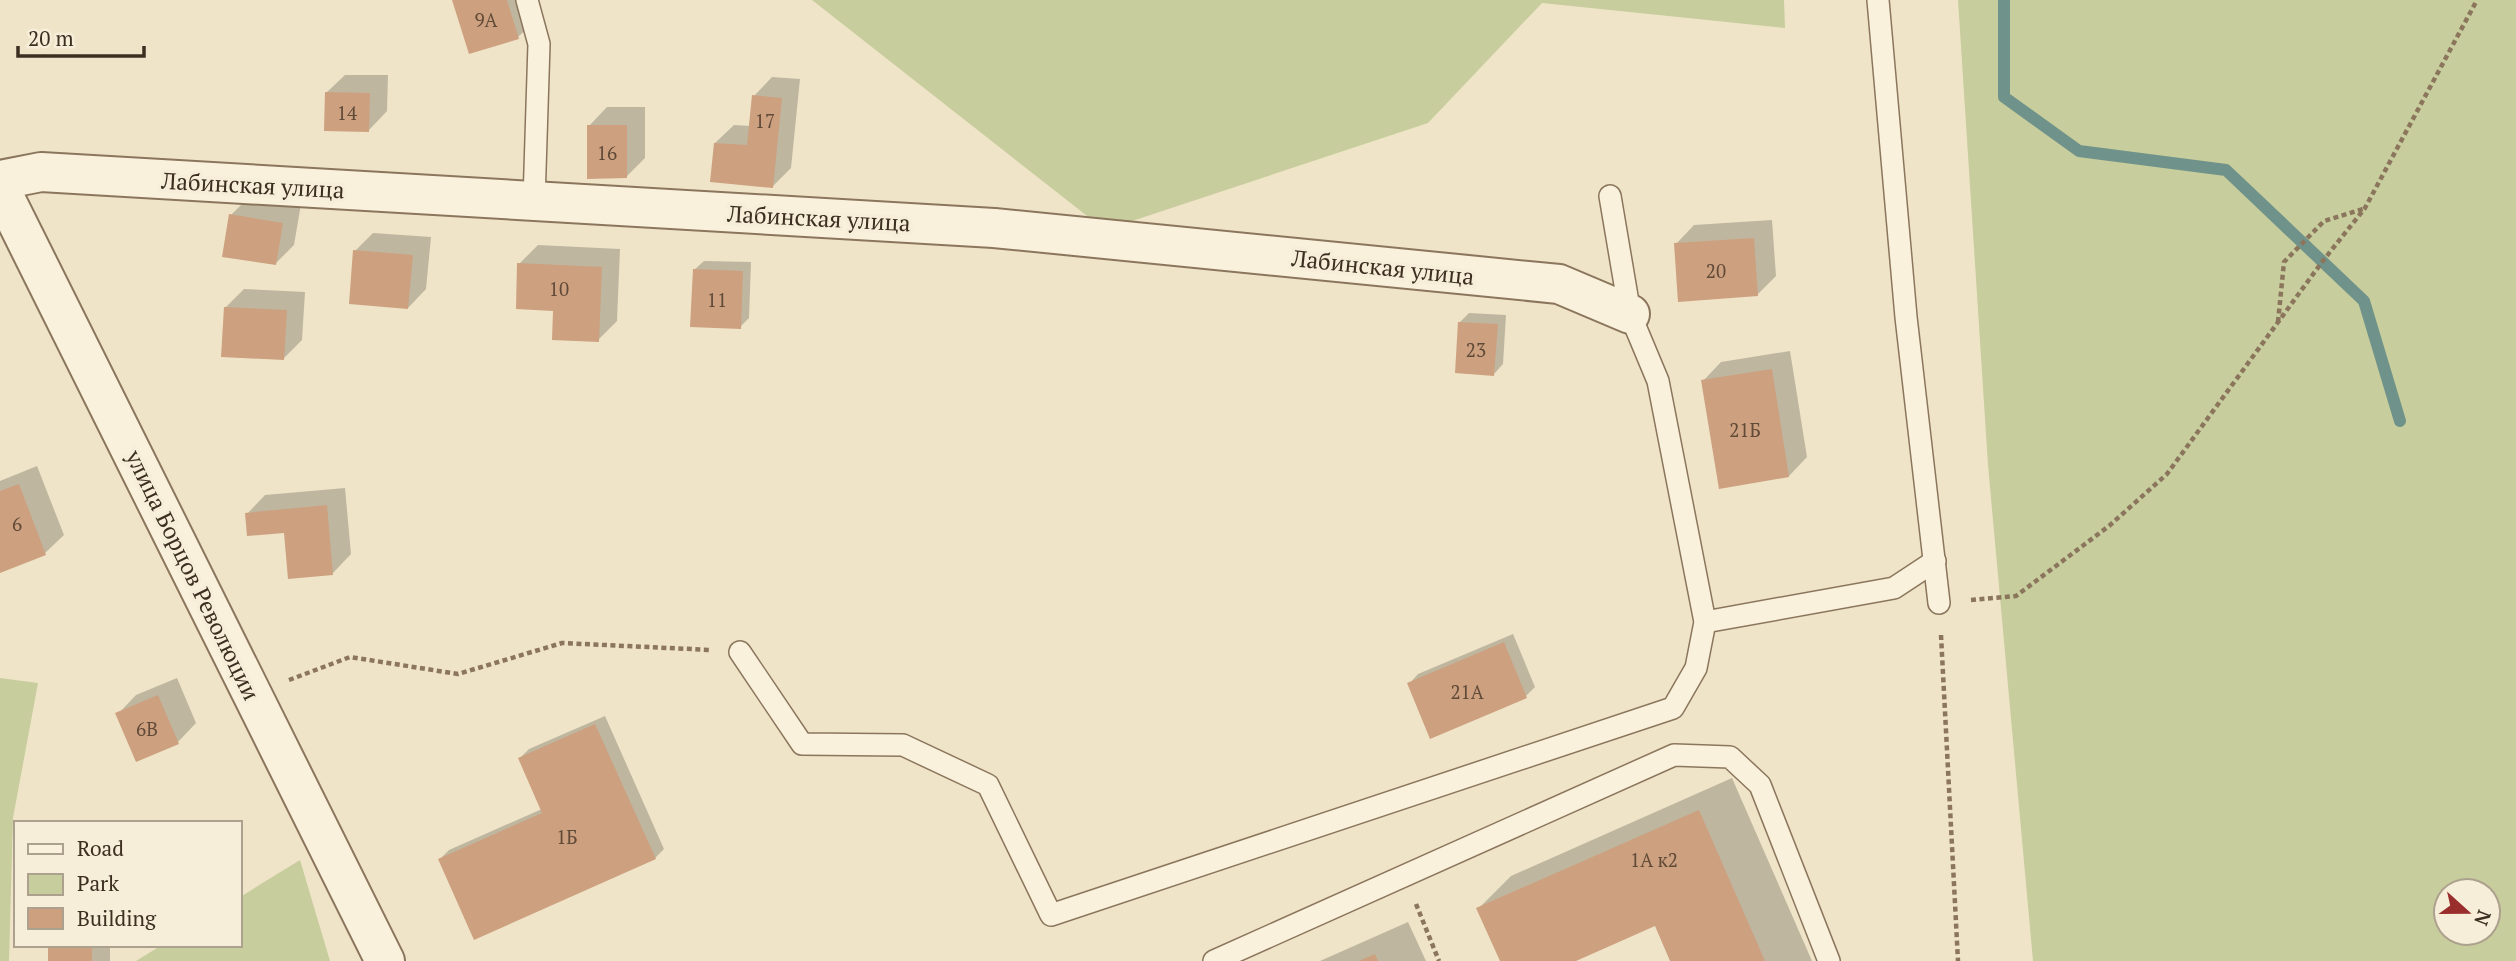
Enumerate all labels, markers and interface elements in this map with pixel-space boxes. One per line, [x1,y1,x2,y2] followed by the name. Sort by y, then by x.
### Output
[474,7,498,32] house number: 9А
[18,14,144,58] scale bar
[28,24,74,52] text: 20 m
[337,100,358,125] house number: 14
[755,108,775,133] house number: 17
[597,140,617,165] house number: 16
[160,165,346,205] street label: Лабинская улица
[726,198,912,238] street label: Лабинская улица
[1289,242,1476,292] street label: Лабинская улица
[1706,258,1726,283] house number: 20
[549,276,569,301] house number: 10
[707,287,727,312] house number: 11
[1466,337,1486,362] house number: 23
[1729,417,1761,442] house number: 21Б
[118,444,267,705] street label: улица Борцов Революции
[12,511,22,536] house number: 6
[1450,679,1484,704] house number: 21А
[136,716,158,741] house number: 6В
[14,821,242,947] legend
[556,824,578,849] house number: 1Б
[77,834,124,862] text: Road
[1630,847,1678,872] house number: 1А к2
[77,869,119,897] text: Park
[2432,877,2502,947] north arrow
[77,904,157,932] text: Building
[2469,907,2498,930] text: N

